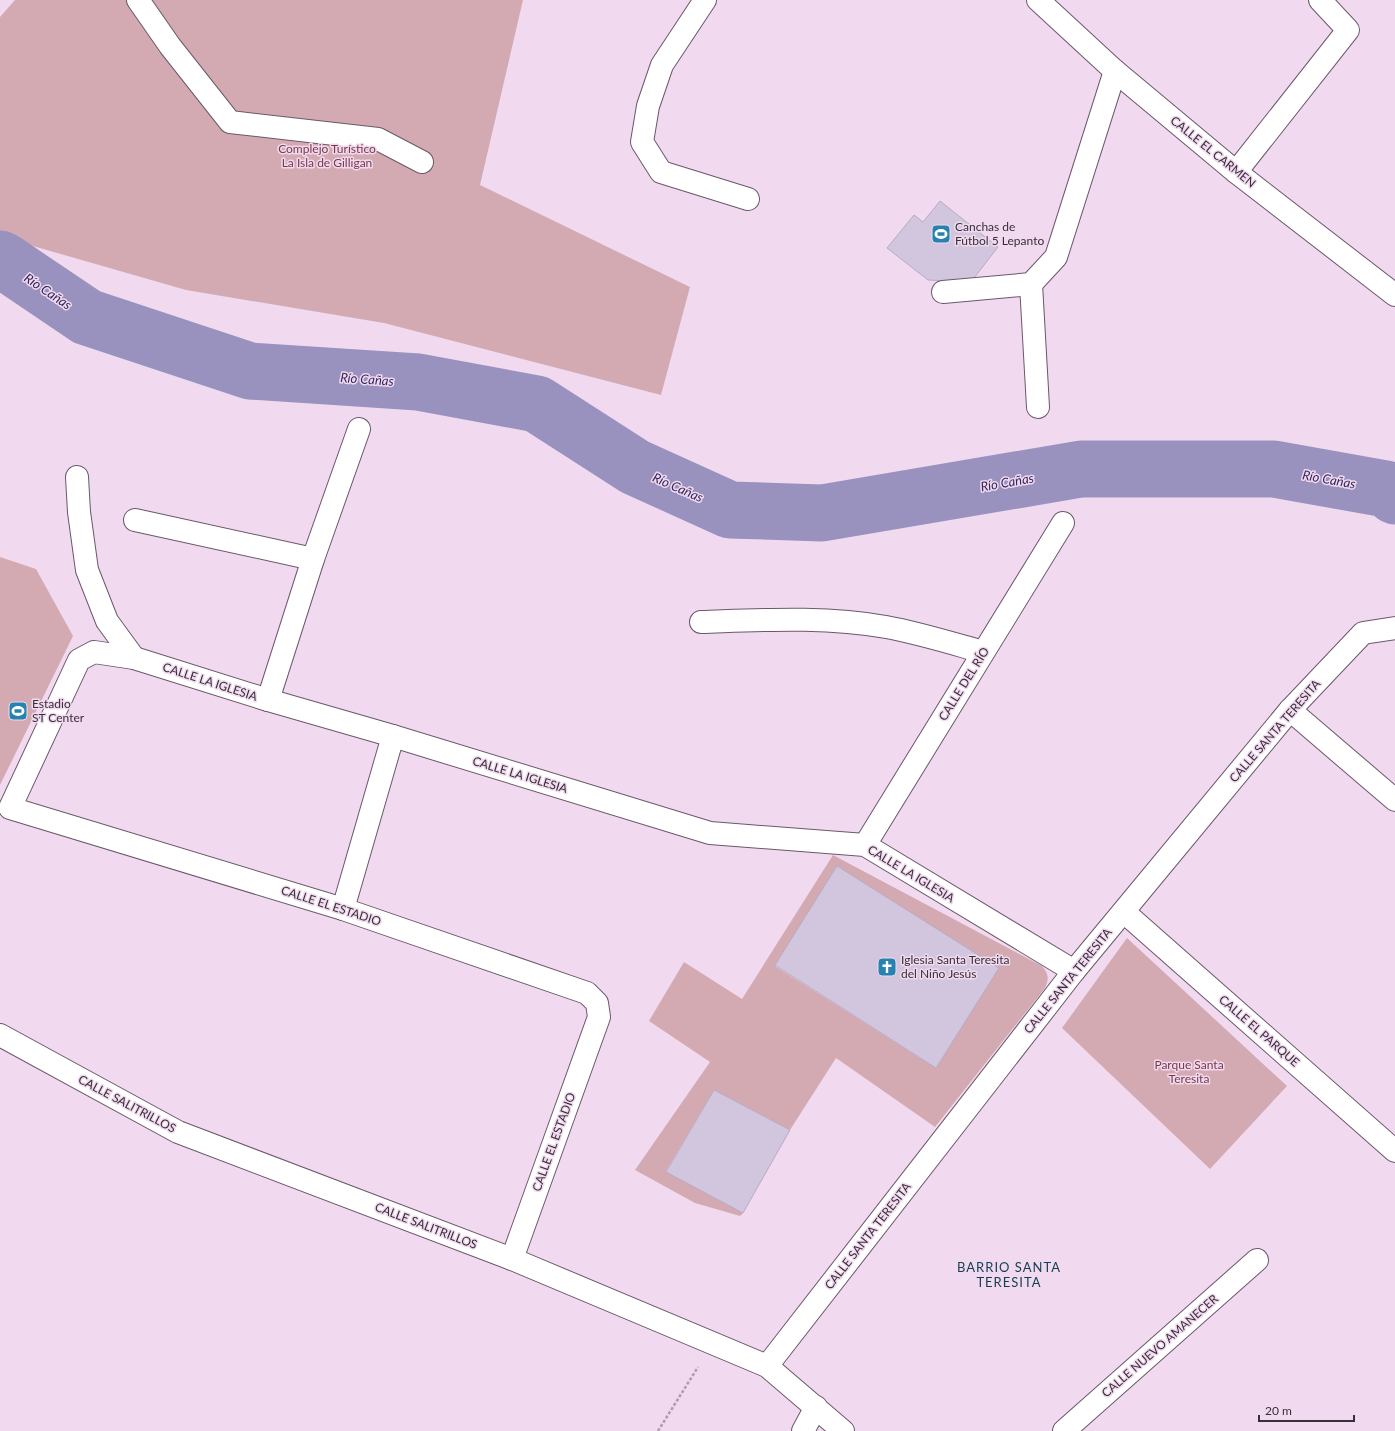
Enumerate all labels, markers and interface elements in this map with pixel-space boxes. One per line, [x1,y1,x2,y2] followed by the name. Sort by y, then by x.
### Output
[1168,113,1259,191] street label: CALLE EL CARMEN
[278,141,376,170] park label: Complejo Turístico La Isla de Gilligan
[955,219,1044,248] place label: Canchas de Fútbol 5 Lepanto
[930,223,952,245] sports icon: Canchas de Fútbol 5 Lepanto
[21,269,75,313] water label: Río Cañas
[340,369,394,389] water label: Río Cañas
[1301,466,1357,492] water label: Río Cañas
[650,469,706,505] water label: Río Cañas
[979,469,1035,495] water label: Río Cañas
[935,644,992,723] street label: CALLE DEL RÍO
[161,659,260,704] street label: CALLE LA IGLESIA
[1226,675,1324,785] street label: CALLE SANTA TERESITA
[32,696,85,725] place label: Estadio ST Center
[7,700,29,722] sports icon: Estadio ST Center
[471,753,570,796] street label: CALLE LA IGLESIA
[865,842,958,906] street label: CALLE LA IGLESIA
[279,882,383,929] street label: CALLE EL ESTADIO
[1020,924,1115,1037] street label: CALLE SANTA TERESITA
[901,952,1009,981] place label: Iglesia Santa Teresita del Niño Jesús
[876,956,898,978] church icon: Iglesia Santa Teresita del Niño Jesús
[1216,992,1303,1070] street label: CALLE EL PARQUE
[1154,1057,1224,1086] park label: Parque Santa Teresita
[76,1071,179,1136] street label: CALLE SALITRILLOS
[529,1090,579,1193] street label: CALLE EL ESTADIO
[821,1179,915,1292] street label: CALLE SANTA TERESITA
[373,1199,480,1252] street label: CALLE SALITRILLOS
[957,1259,1061,1290] district label: BARRIO SANTA TERESITA
[1098,1291,1221,1400] street label: CALLE NUEVO AMANECER
[1259,1397,1354,1423] scale bar
[1265,1403,1292,1418] text: 20 m

